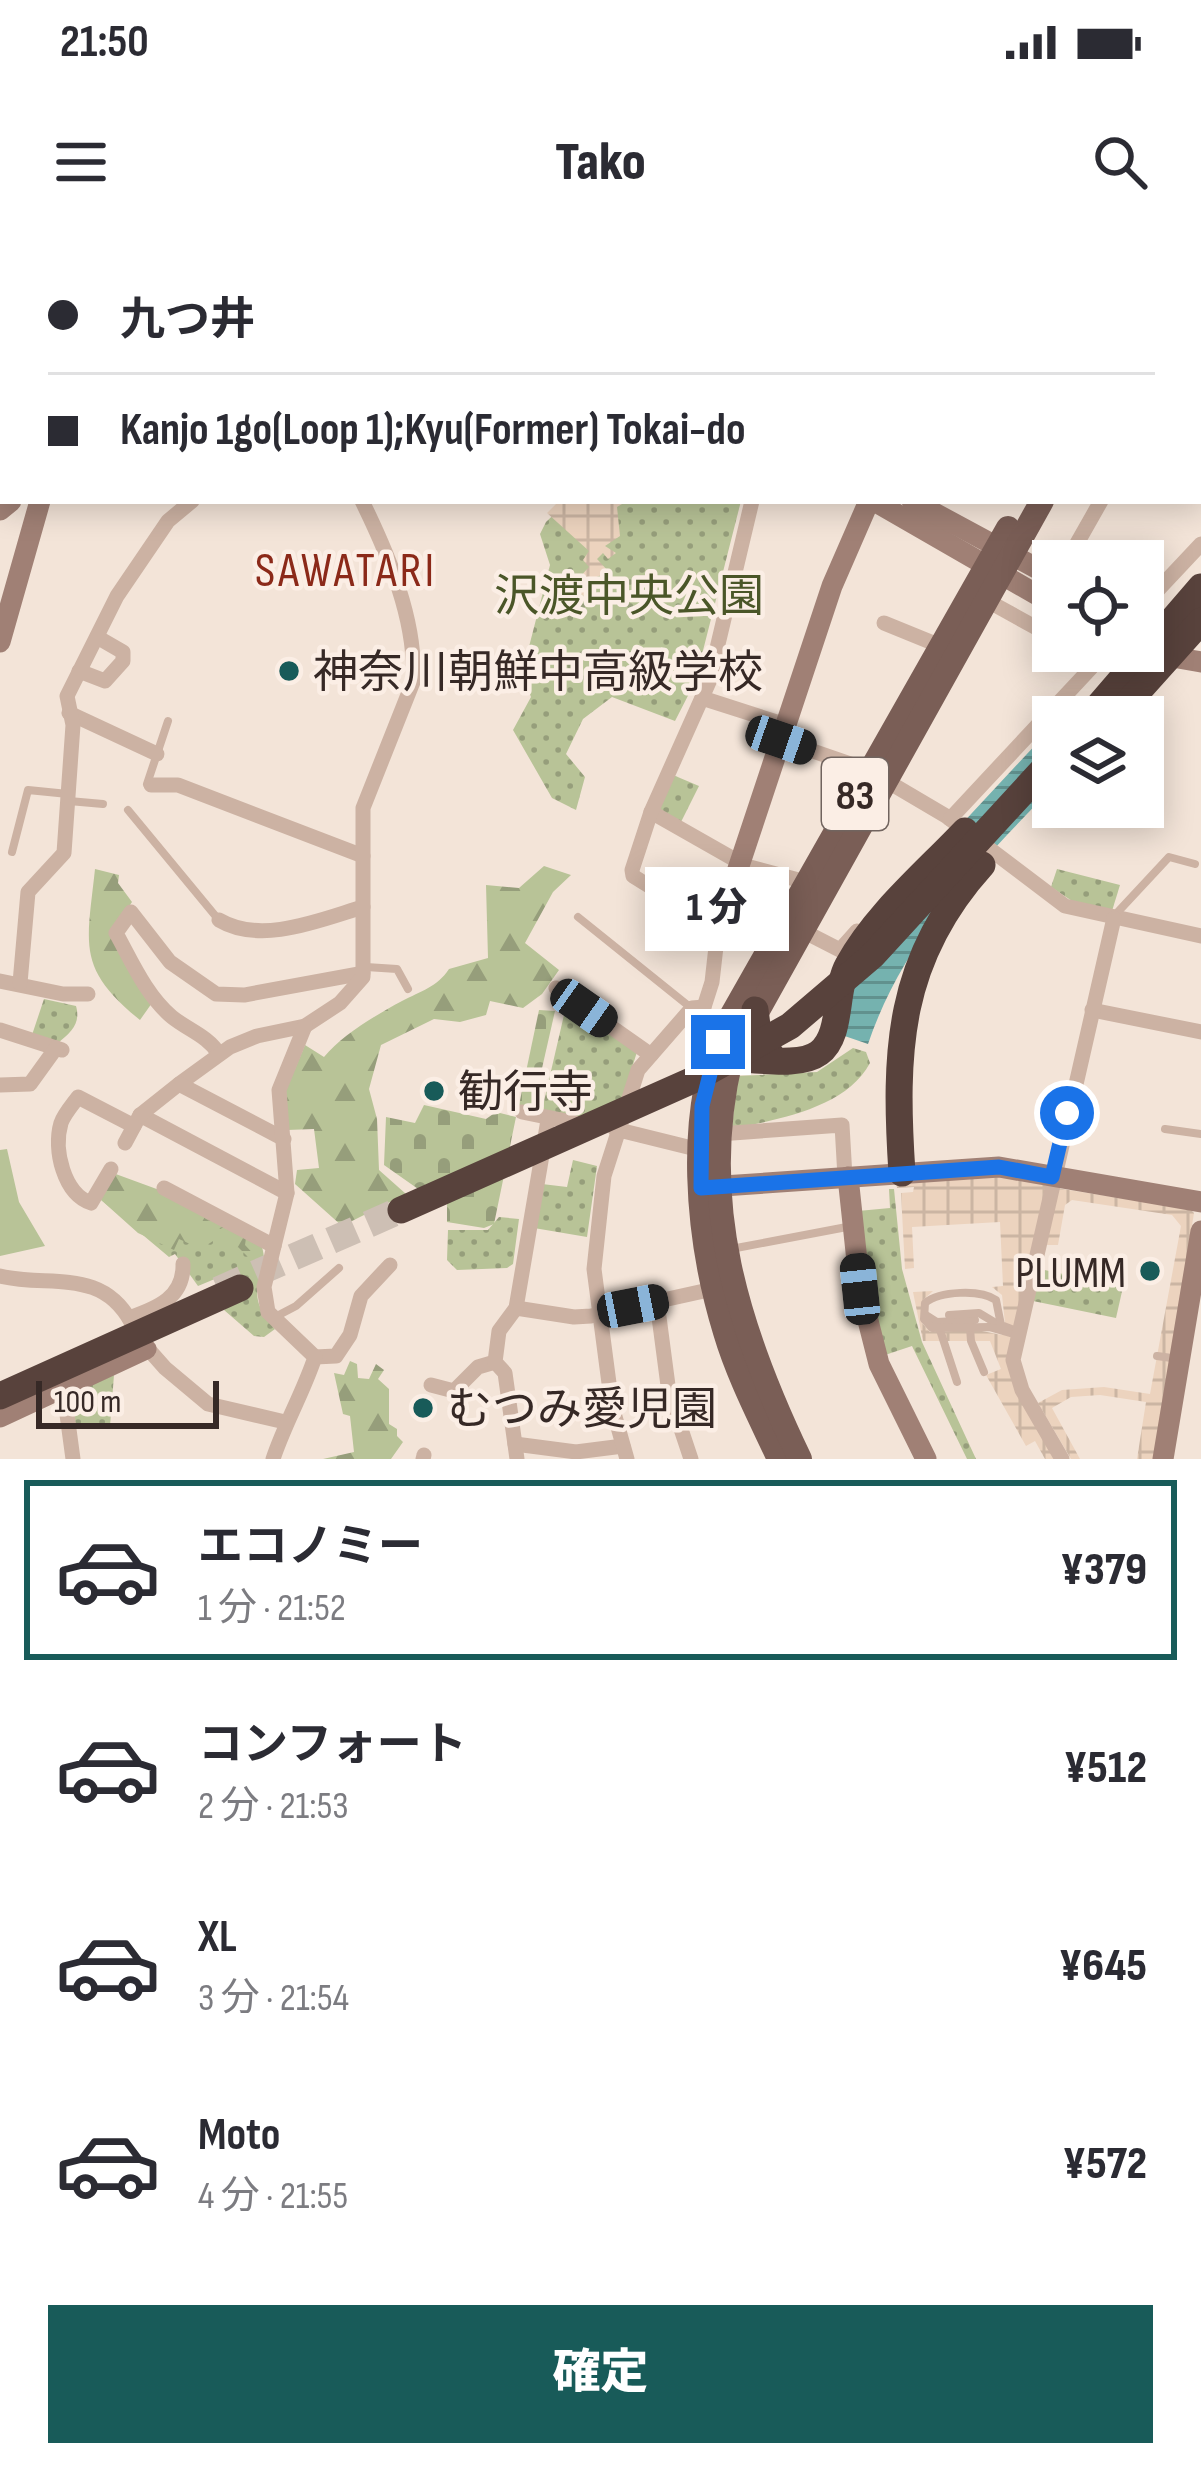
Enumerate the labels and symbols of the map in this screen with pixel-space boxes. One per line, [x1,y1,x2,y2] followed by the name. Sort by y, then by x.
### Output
[255,543,437,600] district label: SAWATARI
[494,570,764,625] park label: 沢渡中央公園
[313,646,763,701] place label: 神奈川朝鮮中高級学校
[276,658,302,684] marker: 神奈川朝鮮中高級学校
[741,711,821,769] car
[822,758,888,830] road number: 83
[646,868,790,952] callout: 1 分
[544,973,624,1043] car
[691,1015,745,1069] route end
[458,1066,593,1121] place label: 勧行寺
[421,1078,447,1104] marker: 勧行寺
[1040,1086,1094,1140] route start
[1015,1246,1126,1301] place label: PLUMM
[838,1251,882,1327] car
[1137,1258,1163,1284] marker: PLUMM
[594,1281,672,1331] car
[36,1375,219,1428] scale bar
[447,1383,717,1438] place label: むつみ愛児園
[410,1395,436,1421] marker: むつみ愛児園

